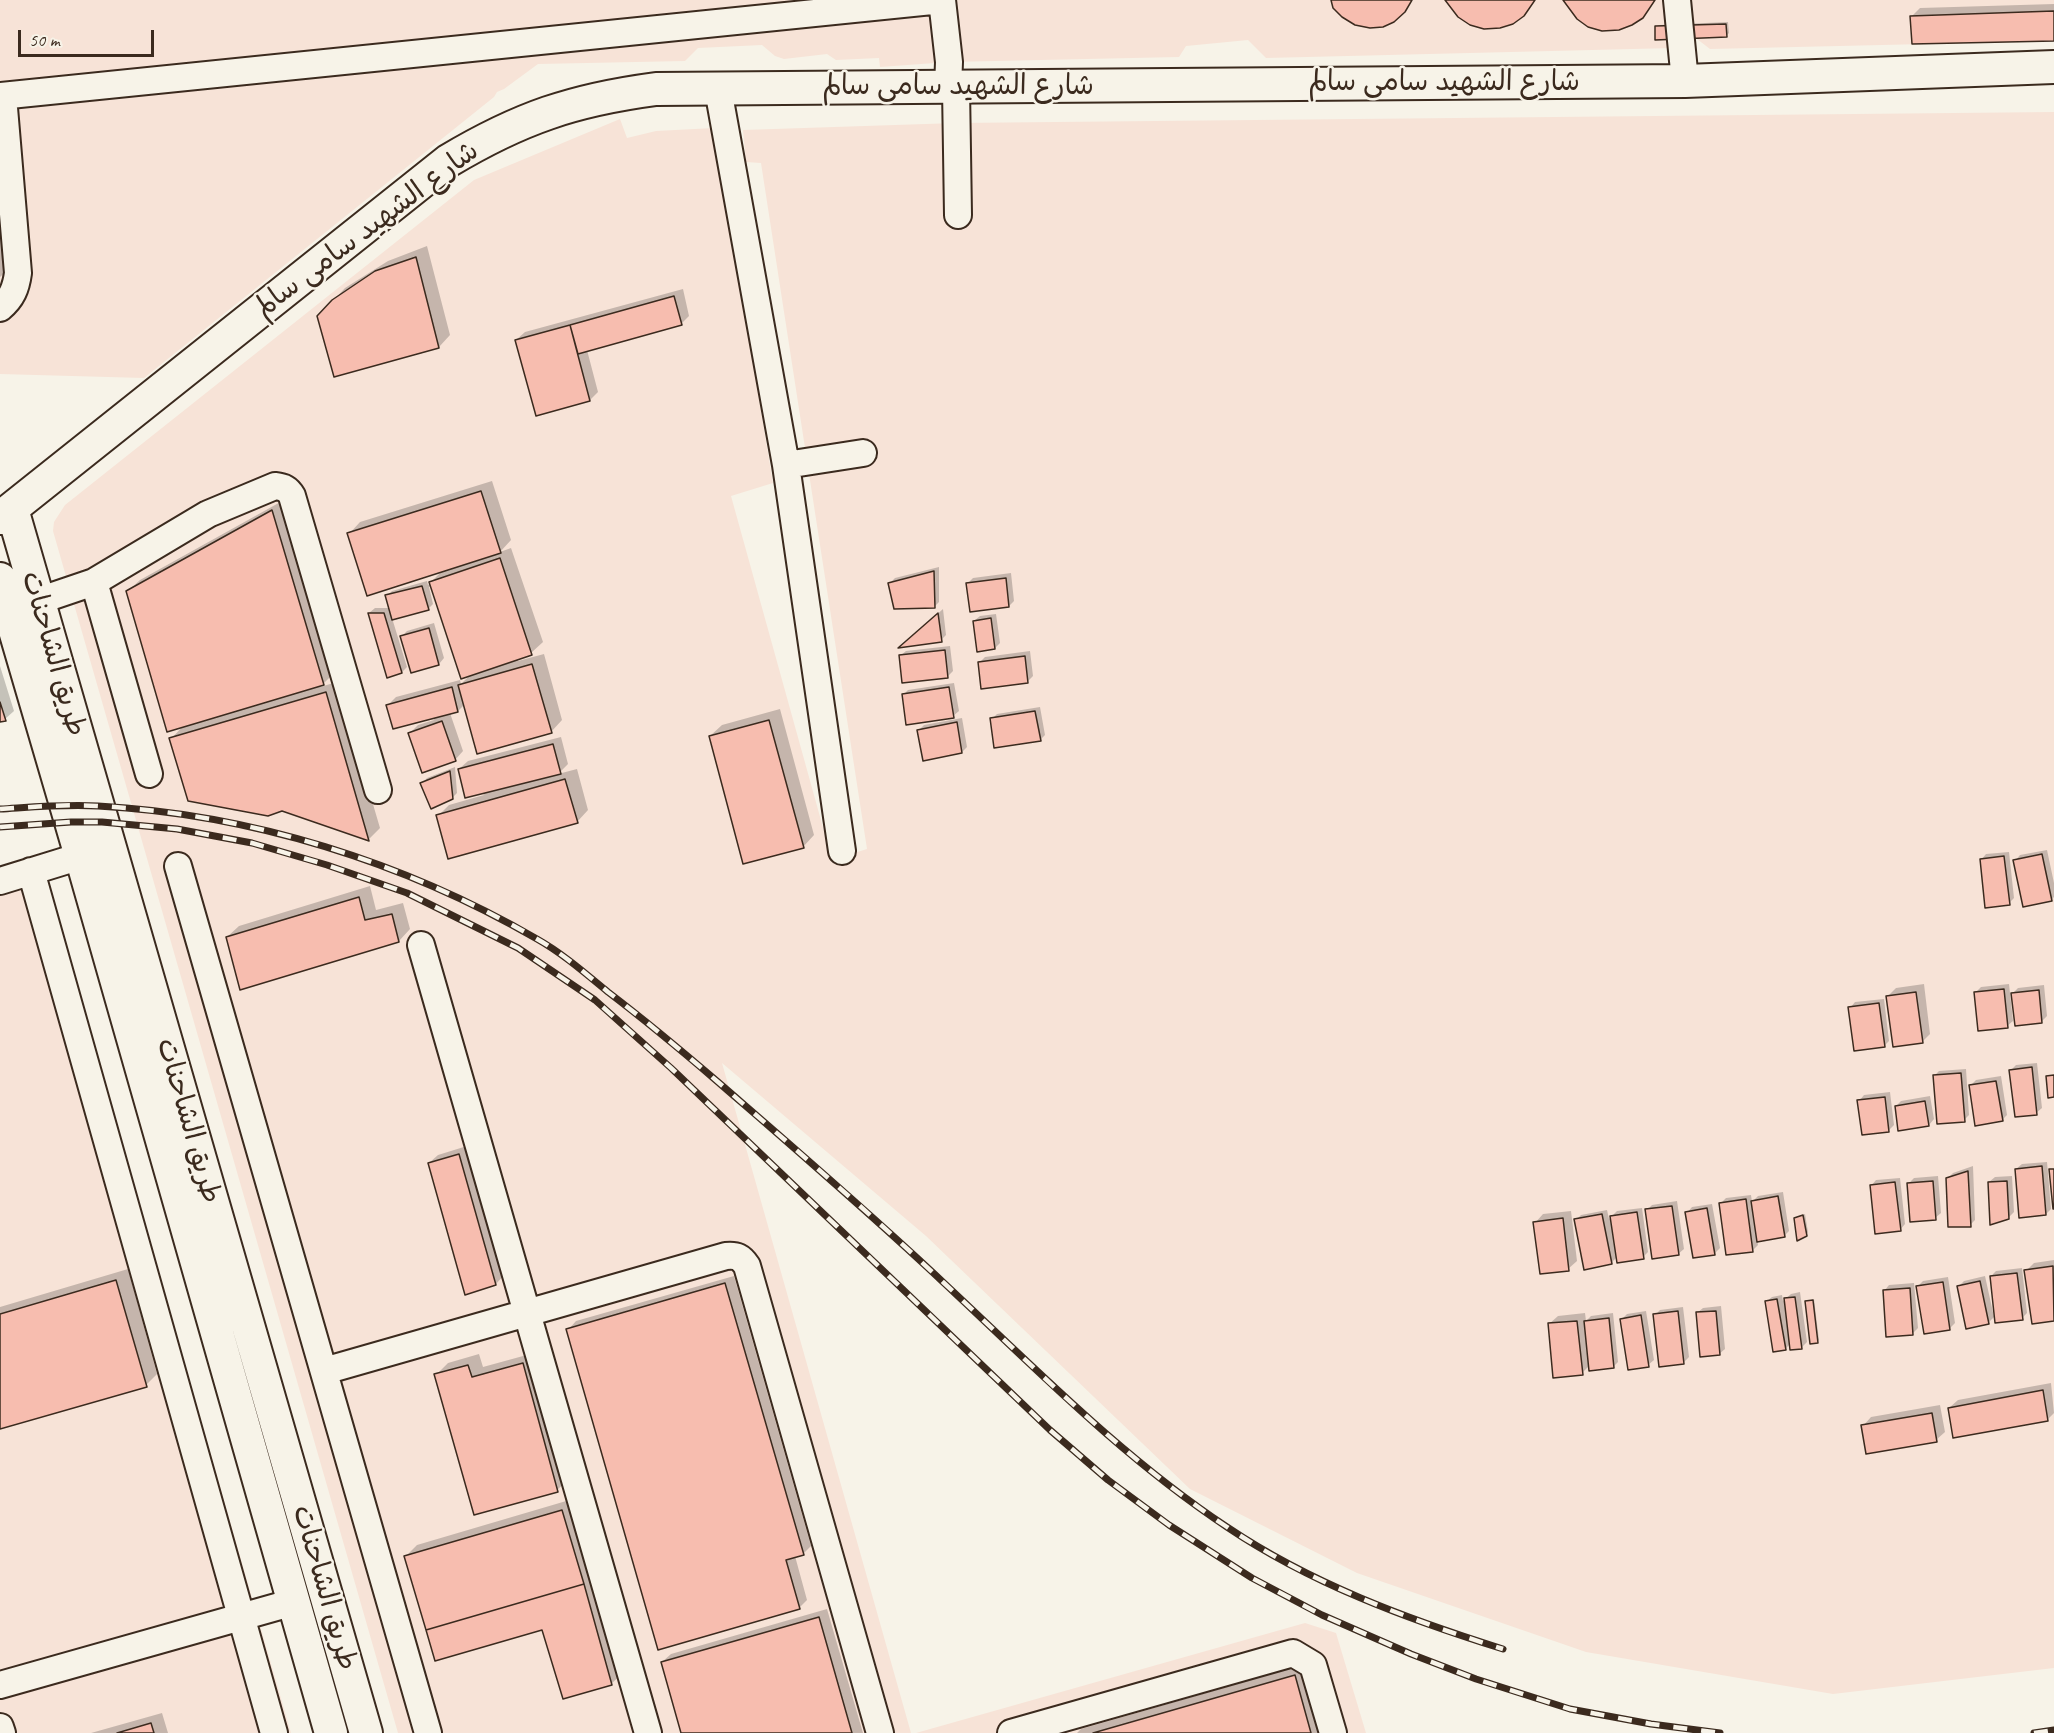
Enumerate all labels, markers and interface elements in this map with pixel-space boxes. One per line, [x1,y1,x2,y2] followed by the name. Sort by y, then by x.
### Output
[21,18,158,56] scale bar
[29,29,60,51] text: 50 m
[1308,66,1580,100] street label: شارع الشهيد سامى سالم
[822,70,1094,104] street label: شارع الشهيد سامى سالم
[248,135,486,325] street label: شارع الشهيد سامى سالم
[13,568,93,740] street label: طريق الشاحنات
[148,1035,228,1207] street label: طريق الشاحنات
[284,1502,364,1674] street label: طريق الشاحنات

